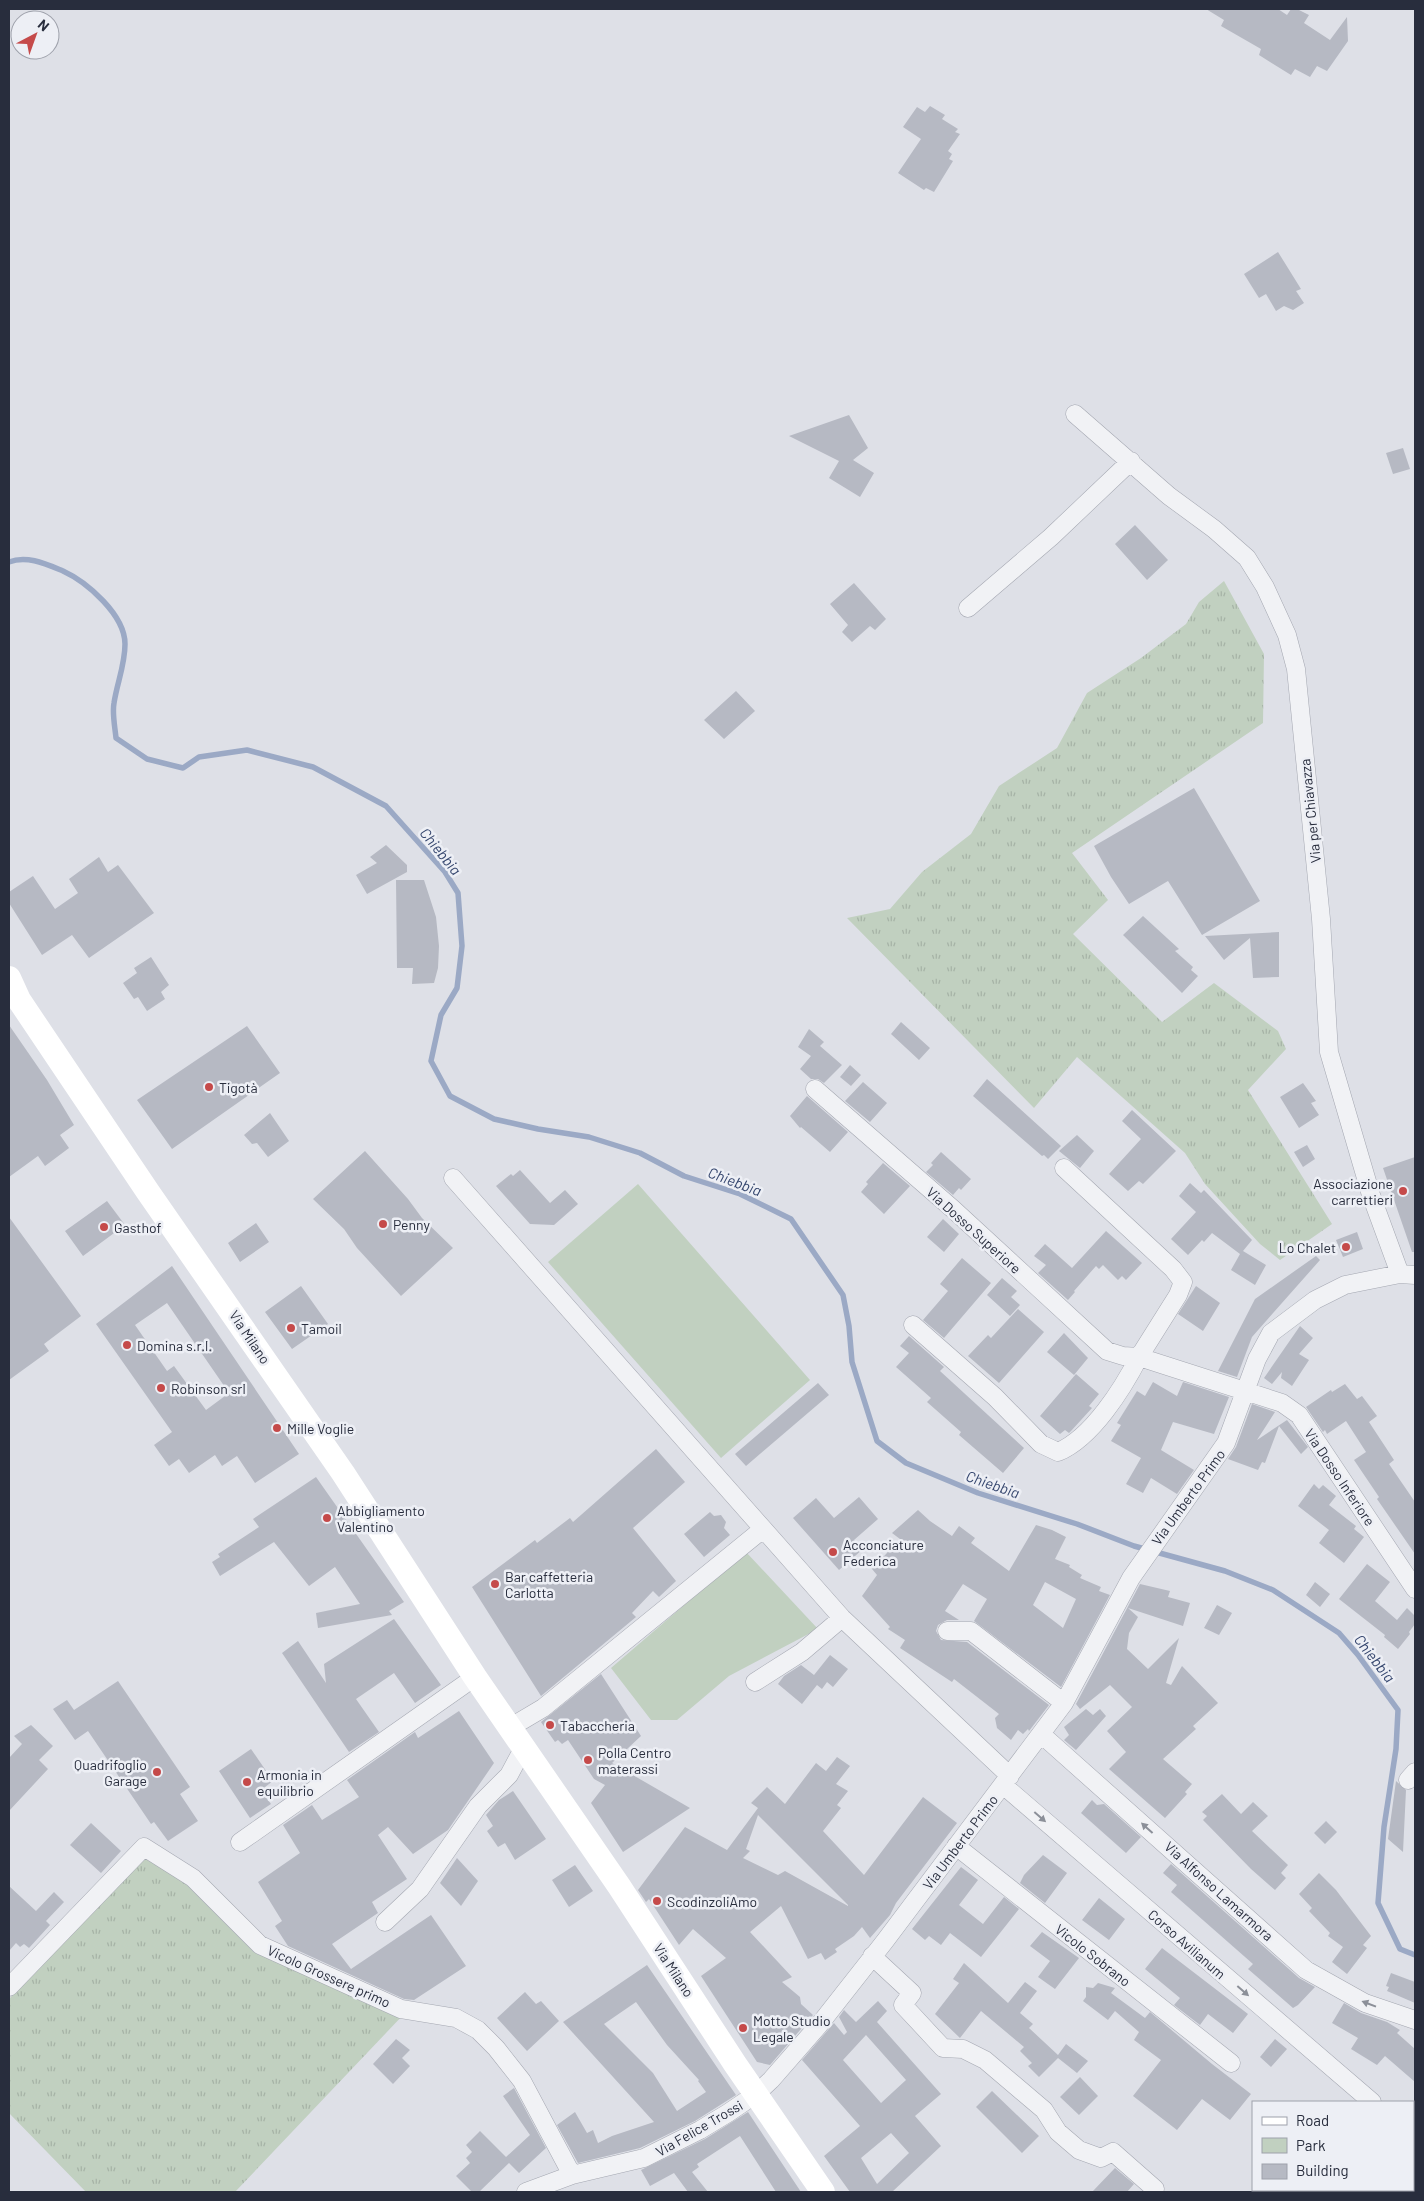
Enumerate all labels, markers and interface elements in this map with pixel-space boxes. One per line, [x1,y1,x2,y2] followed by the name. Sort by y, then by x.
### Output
[10,10,60,60] north arrow
[35,15,53,34] text: N
[1296,758,1324,864] street label: Via per Chiavazza
[416,824,466,878] water label: Chiebbia
[219,1079,258,1096] place label: Tigotà
[203,1081,215,1093] marker: Tigotà
[706,1163,764,1199] water label: Chiebbia
[1313,1175,1393,1208] place label: Associazione carrettieri
[923,1183,1025,1277] street label: Via Dosso Superiore
[1397,1185,1409,1197] marker: Associazione carrettieri
[393,1216,430,1233] place label: Penny
[377,1218,389,1230] marker: Penny
[114,1219,161,1236] place label: Gasthof
[98,1221,110,1233] marker: Gasthof
[1279,1239,1336,1256] place label: Lo Chalet
[1340,1241,1352,1253] marker: Lo Chalet
[226,1307,274,1367] street label: Via Milano
[301,1320,342,1337] place label: Tamoil
[285,1322,297,1334] marker: Tamoil
[137,1337,212,1354] place label: Domina s.r.l.
[121,1339,133,1351] marker: Domina s.r.l.
[171,1380,246,1397] place label: Robinson srl
[155,1382,167,1394] marker: Robinson srl
[287,1420,354,1437] place label: Mille Voglie
[271,1422,283,1434] marker: Mille Voglie
[1301,1425,1379,1529] street label: Via Dosso Inferiore
[1148,1446,1228,1548] street label: Via Umberto Primo
[964,1466,1022,1502] water label: Chiebbia
[337,1502,425,1535] place label: Abbigliamento Valentino
[321,1512,333,1524] marker: Abbigliamento Valentino
[843,1536,924,1569] place label: Acconciature Federica
[827,1546,839,1558] marker: Acconciature Federica
[505,1568,593,1601] place label: Bar caffetteria Carlotta
[489,1578,501,1590] marker: Bar caffetteria Carlotta
[1351,1631,1399,1686] water label: Chiebbia
[560,1717,635,1734] place label: Tabaccheria
[544,1719,556,1731] marker: Tabaccheria
[598,1744,671,1777] place label: Polla Centro materassi
[582,1754,594,1766] marker: Polla Centro materassi
[74,1756,147,1789] place label: Quadrifoglio Garage
[151,1766,163,1778] marker: Quadrifoglio Garage
[257,1766,322,1799] place label: Armonia in equilibrio
[241,1776,253,1788] marker: Armonia in equilibrio
[919,1791,1001,1893] street label: Via Umberto Primo
[1033,1811,1045,1823] one-way arrow
[1141,1822,1154,1833] one-way arrow
[1161,1838,1277,1944] street label: Via Alfonso Lamarmora
[667,1893,757,1910] place label: ScodinzoliAmo
[651,1895,663,1907] marker: ScodinzoliAmo
[1145,1906,1229,1982] street label: Corso Avilianum
[1052,1920,1134,1990] street label: Vicolo Sobrano
[650,1940,698,2000] street label: Via Milano
[265,1941,393,2011] street label: Vicolo Grossere primo
[1236,1986,1249,1997] one-way arrow
[1361,2000,1376,2008] one-way arrow
[753,2012,831,2045] place label: Motto Studio Legale
[737,2022,749,2034] marker: Motto Studio Legale
[652,2096,746,2160] street label: Via Felice Trossi
[1252,2101,1414,2191] legend
[1296,2111,1329,2129] text: Road
[1296,2136,1326,2154] text: Park
[1296,2161,1349,2179] text: Building

